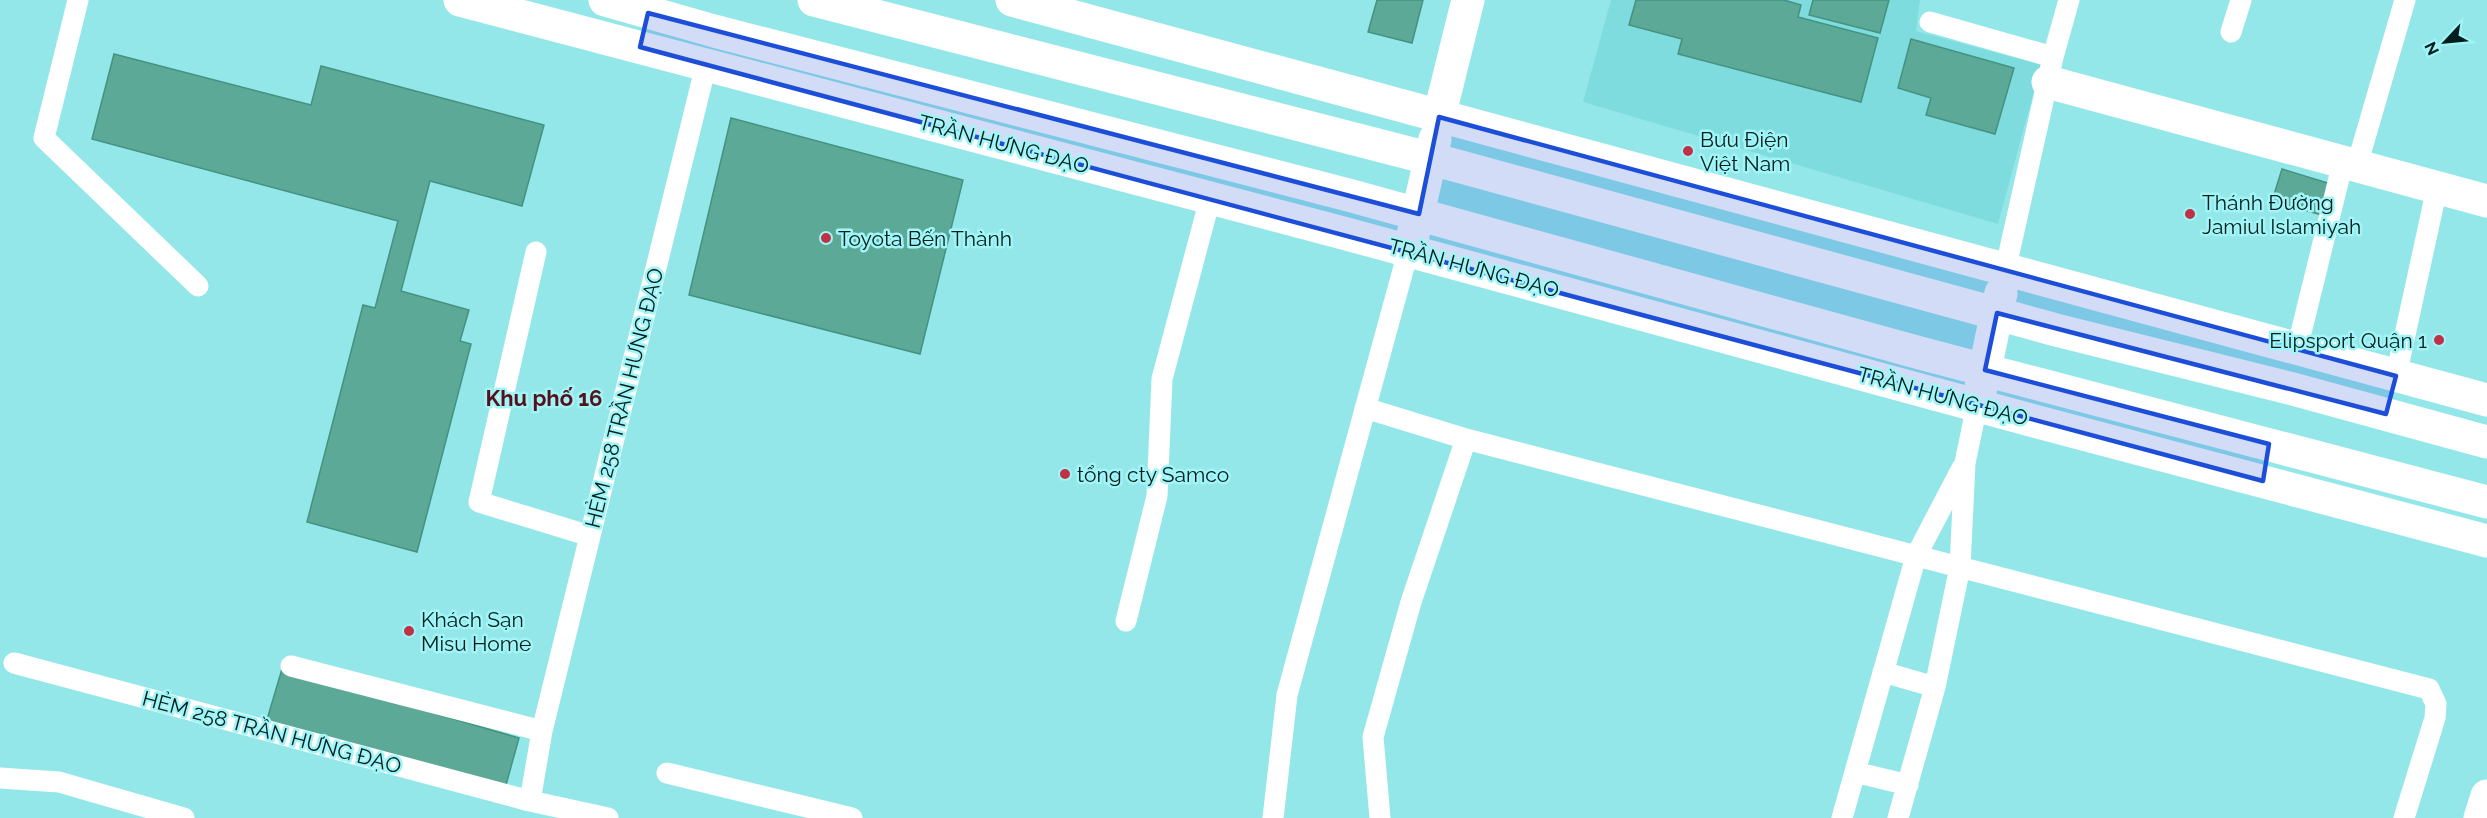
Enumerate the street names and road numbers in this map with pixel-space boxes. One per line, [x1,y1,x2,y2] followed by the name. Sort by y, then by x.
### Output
[916,109,1092,179] street label: TRẦN HƯNG ĐẠO
[1386,233,1562,303] street label: TRẦN HƯNG ĐẠO
[580,265,668,531] street label: HẺM 258 TRẦN HƯNG ĐẠO
[1855,361,2031,431] street label: TRẦN HƯNG ĐẠO
[140,685,404,779] street label: HẺM 258 TRẦN HƯNG ĐẠO

